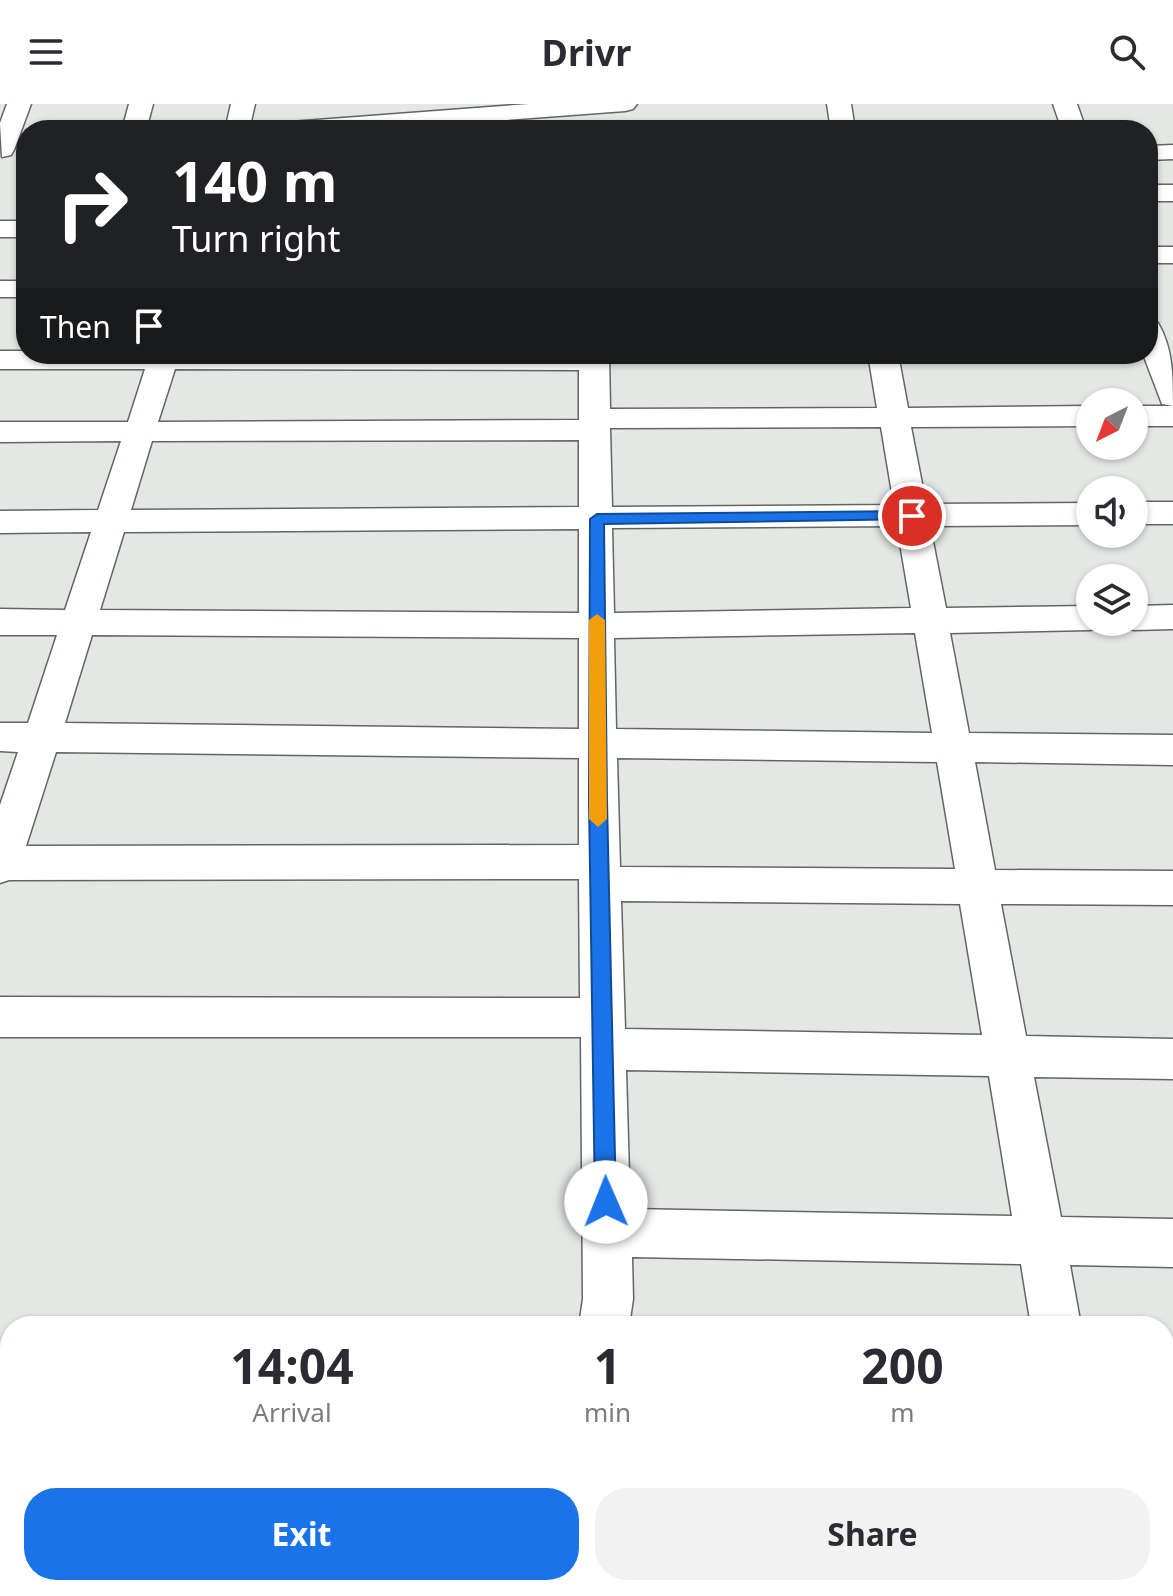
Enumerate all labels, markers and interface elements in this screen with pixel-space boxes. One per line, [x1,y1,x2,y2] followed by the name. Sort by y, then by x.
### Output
[542,28,631,77] text: Drivr
[24,30,68,74] icon: menu
[1105,30,1149,74] icon: search
[172,142,337,218] text: 140 m
[40,152,144,256] icon: right
[172,214,340,263] text: Turn right
[127,304,171,348] icon: arrive
[40,306,111,347] text: Then
[1076,388,1148,460] north arrow
[1076,388,1148,636] map controls
[1076,476,1148,548] button: sound
[878,482,946,550] pin
[890,494,934,538] icon: arrive
[1076,564,1148,636] button: layers
[564,1160,648,1244] position arrow
[230,1333,354,1398] text: 14:04
[594,1333,621,1398] text: 1
[861,1333,944,1398] text: 200
[252,1394,332,1430] text: Arrival
[584,1394,631,1430] text: min
[890,1394,915,1430] text: m
[24,1488,579,1580] button: Exit
[595,1488,1150,1580] button: Share

